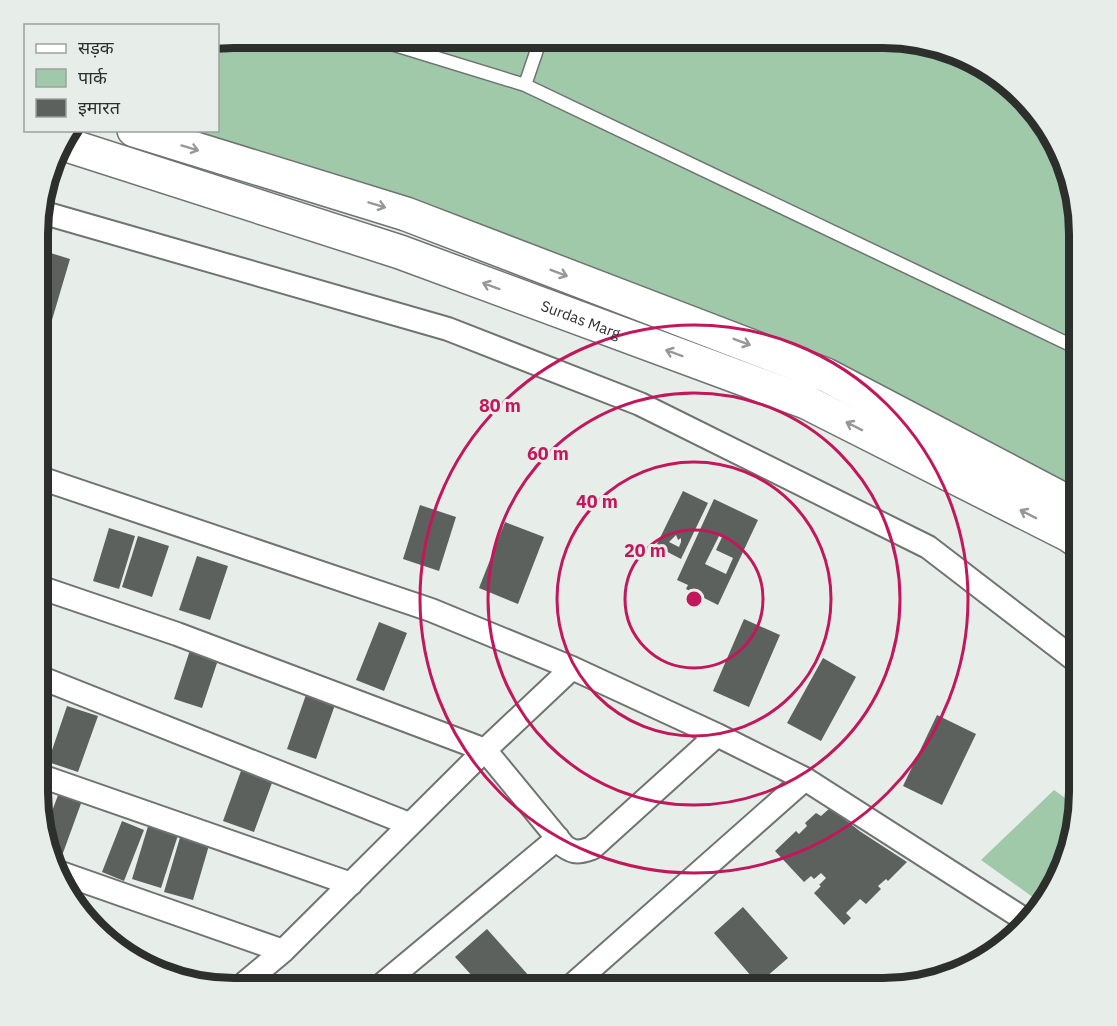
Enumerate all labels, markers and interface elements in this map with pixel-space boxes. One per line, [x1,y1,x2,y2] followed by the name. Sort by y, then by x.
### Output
[24,24,219,132] legend
[78,36,115,59] text: सड़क
[78,66,108,89] text: पार्क
[78,96,121,119] text: इमारत
[180,143,199,154] one-way arrow
[367,200,386,211] one-way arrow
[550,268,568,279] one-way arrow
[482,279,501,290] one-way arrow
[538,295,624,342] street label: Surdas Marg
[732,338,750,349] one-way arrow
[665,347,684,358] one-way arrow
[479,394,521,417] text: 80 m
[846,420,864,431] one-way arrow
[527,442,569,465] text: 60 m
[576,490,618,513] text: 40 m
[1020,508,1038,519] one-way arrow
[624,539,666,562] text: 20 m
[684,589,704,609] centre of rings

